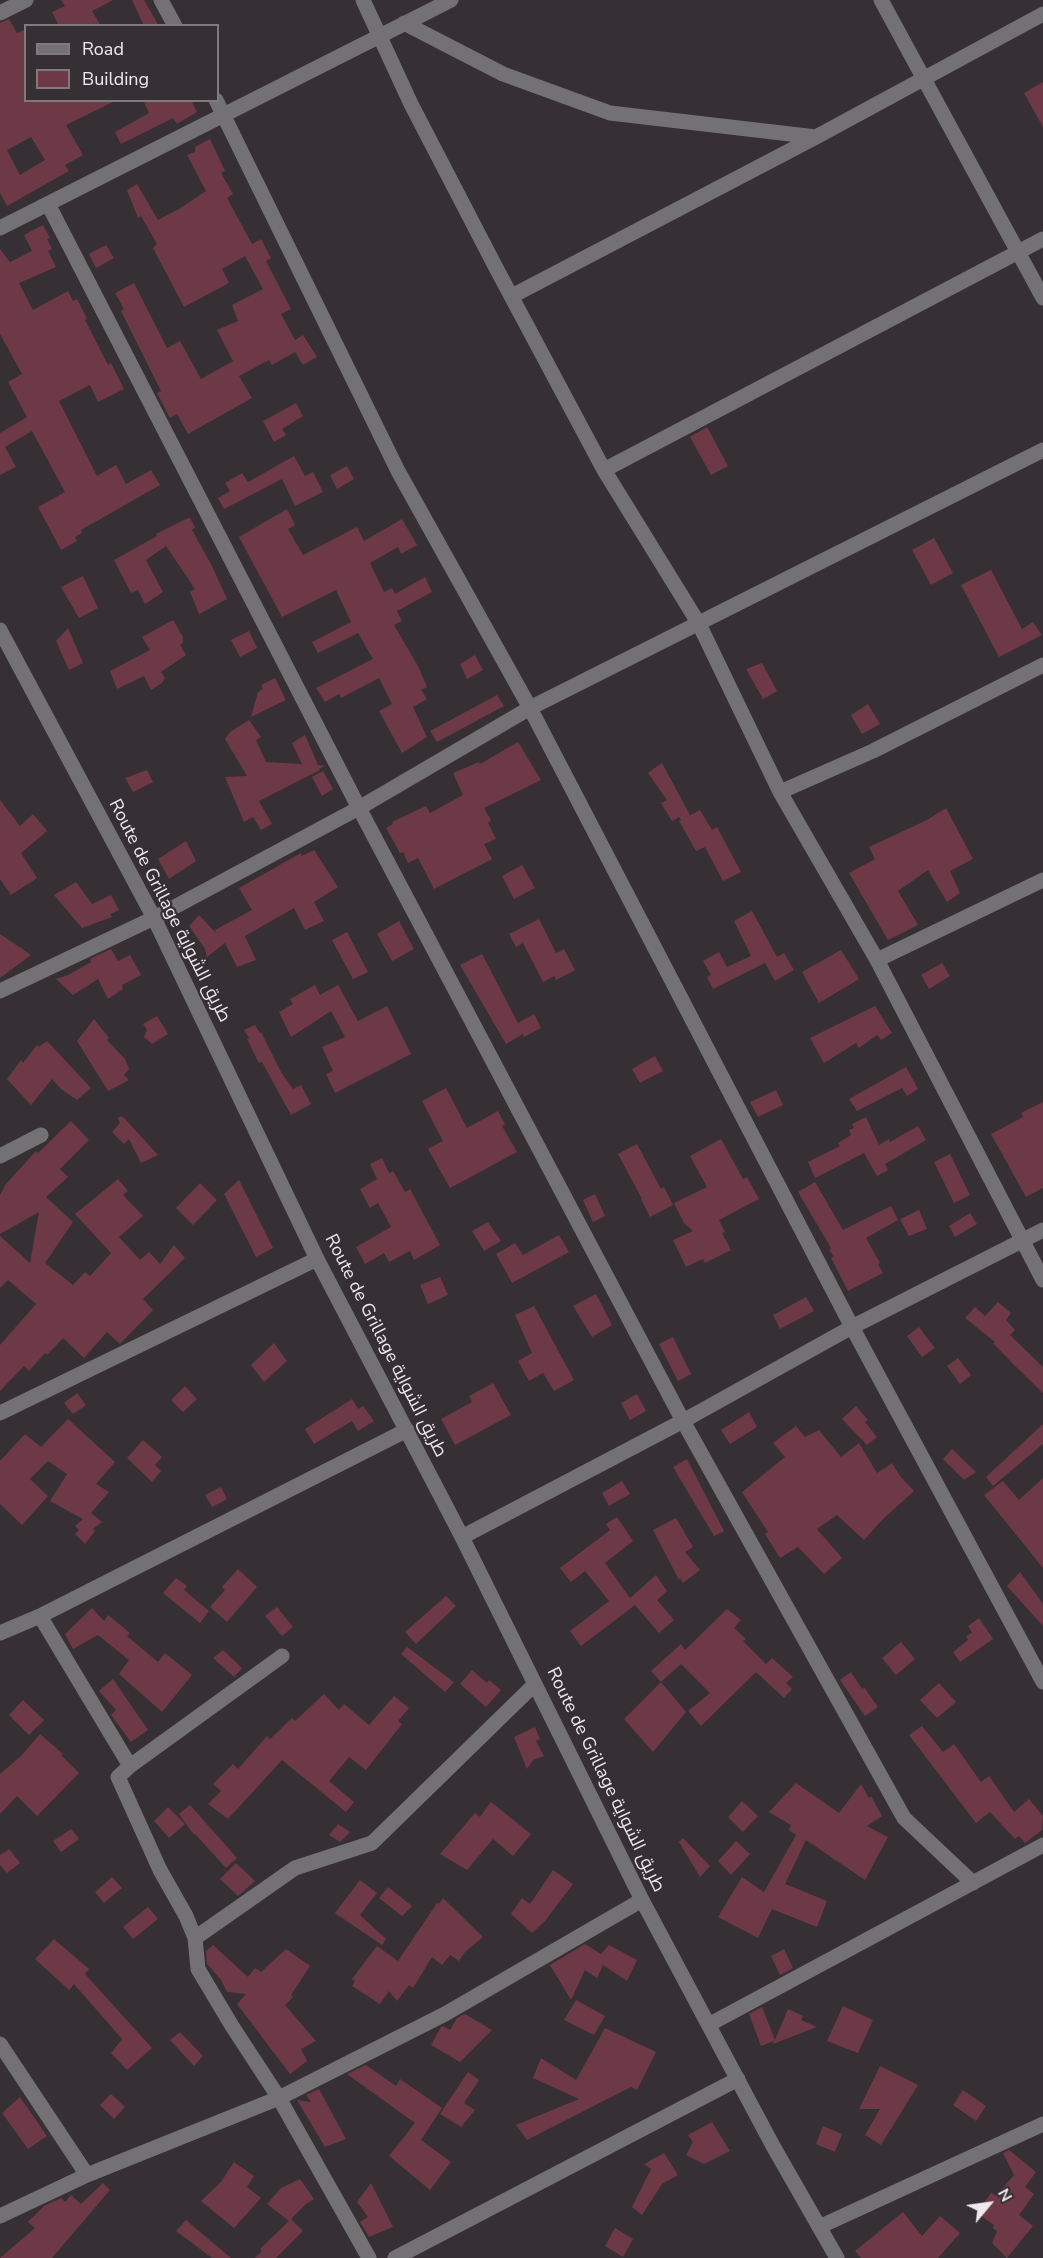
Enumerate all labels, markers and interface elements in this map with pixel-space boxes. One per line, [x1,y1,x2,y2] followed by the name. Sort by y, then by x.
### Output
[24,24,219,102] legend
[82,37,124,61] text: Road
[82,67,149,91] text: Building
[103,796,235,1026] street label: Route de Grillage طريق الشواية
[319,1231,451,1461] street label: Route de Grillage طريق الشواية
[541,1664,669,1896] street label: Route de Grillage طريق الشواية
[959,2174,1019,2234] north arrow
[992,2185,1017,2206] text: N

